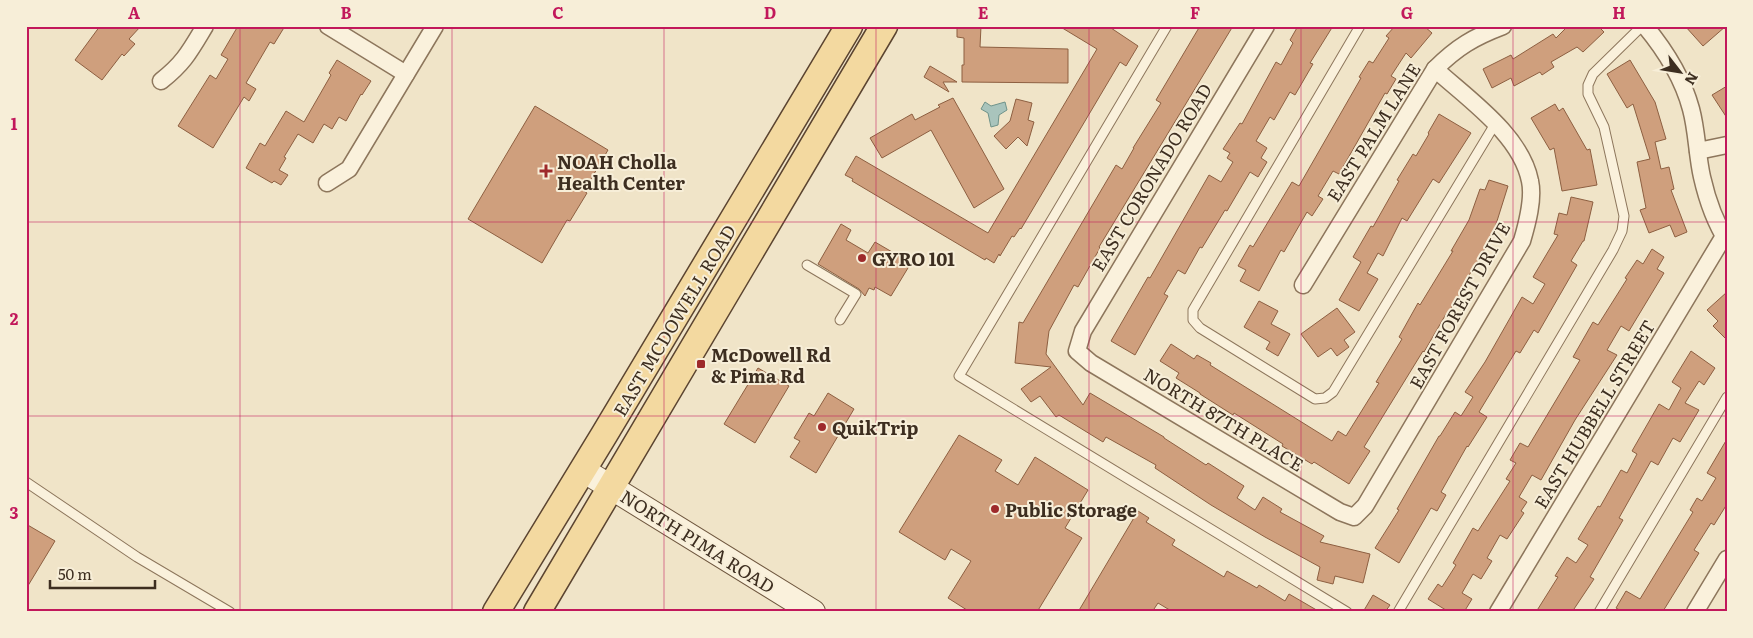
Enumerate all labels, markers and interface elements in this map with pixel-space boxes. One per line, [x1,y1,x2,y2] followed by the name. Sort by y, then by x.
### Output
[128,0,140,24] text: A
[340,0,352,24] text: B
[552,0,564,24] text: C
[764,0,776,24] text: D
[978,0,989,24] text: E
[1190,0,1200,24] text: F
[1401,0,1413,24] text: G
[1612,0,1626,24] text: H
[1656,48,1706,98] north arrow
[1319,57,1427,207] street label: EAST PALM LANE
[1680,69,1704,90] text: N
[1084,78,1218,276] street label: EAST CORONADO ROAD
[11,111,18,135] text: 1
[557,148,685,196] place label: NOAH Cholla Health Center
[539,164,553,178] marker: NOAH Cholla Health Center
[1402,217,1516,393] street label: EAST FOREST DRIVE
[606,219,742,421] street label: EAST MCDOWELL ROAD
[872,245,955,272] place label: GYRO 101
[856,252,868,264] marker: GYRO 101
[10,306,19,330] text: 2
[1527,315,1661,513] street label: EAST HUBBELL STREET
[711,341,831,389] place label: McDowell Rd & Pima Rd
[695,358,707,370] marker: McDowell Rd & Pima Rd
[1139,361,1309,477] street label: NORTH 87TH PLACE
[832,414,919,441] place label: QuikTrip
[816,421,828,433] marker: QuikTrip
[616,483,780,599] street label: NORTH PIMA ROAD
[1005,496,1137,523] place label: Public Storage
[10,500,19,524] text: 3
[989,503,1001,515] marker: Public Storage
[50,558,155,590] scale bar
[58,562,92,585] text: 50 m

